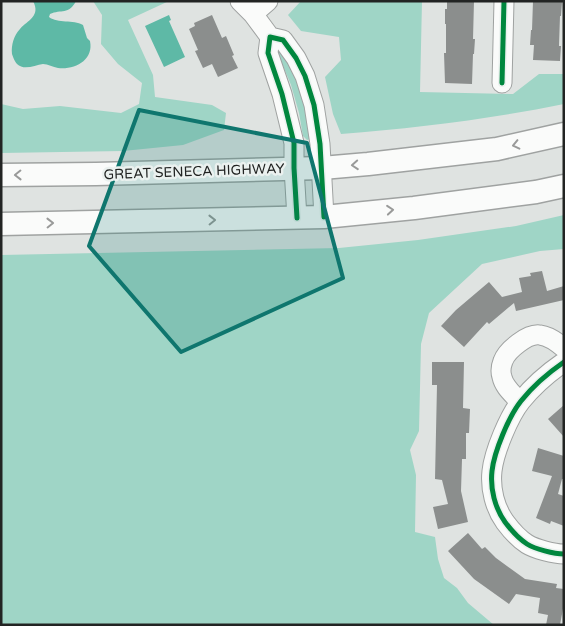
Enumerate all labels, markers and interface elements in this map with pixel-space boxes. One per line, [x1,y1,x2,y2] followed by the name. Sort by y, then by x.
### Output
[512,139,521,149] one-way arrow
[351,159,359,170] one-way arrow
[103,160,285,183] street label: GREAT SENECA HIGHWAY
[14,170,22,180] one-way arrow
[386,205,394,216] one-way arrow
[209,214,217,225] one-way arrow
[46,218,54,228] one-way arrow

